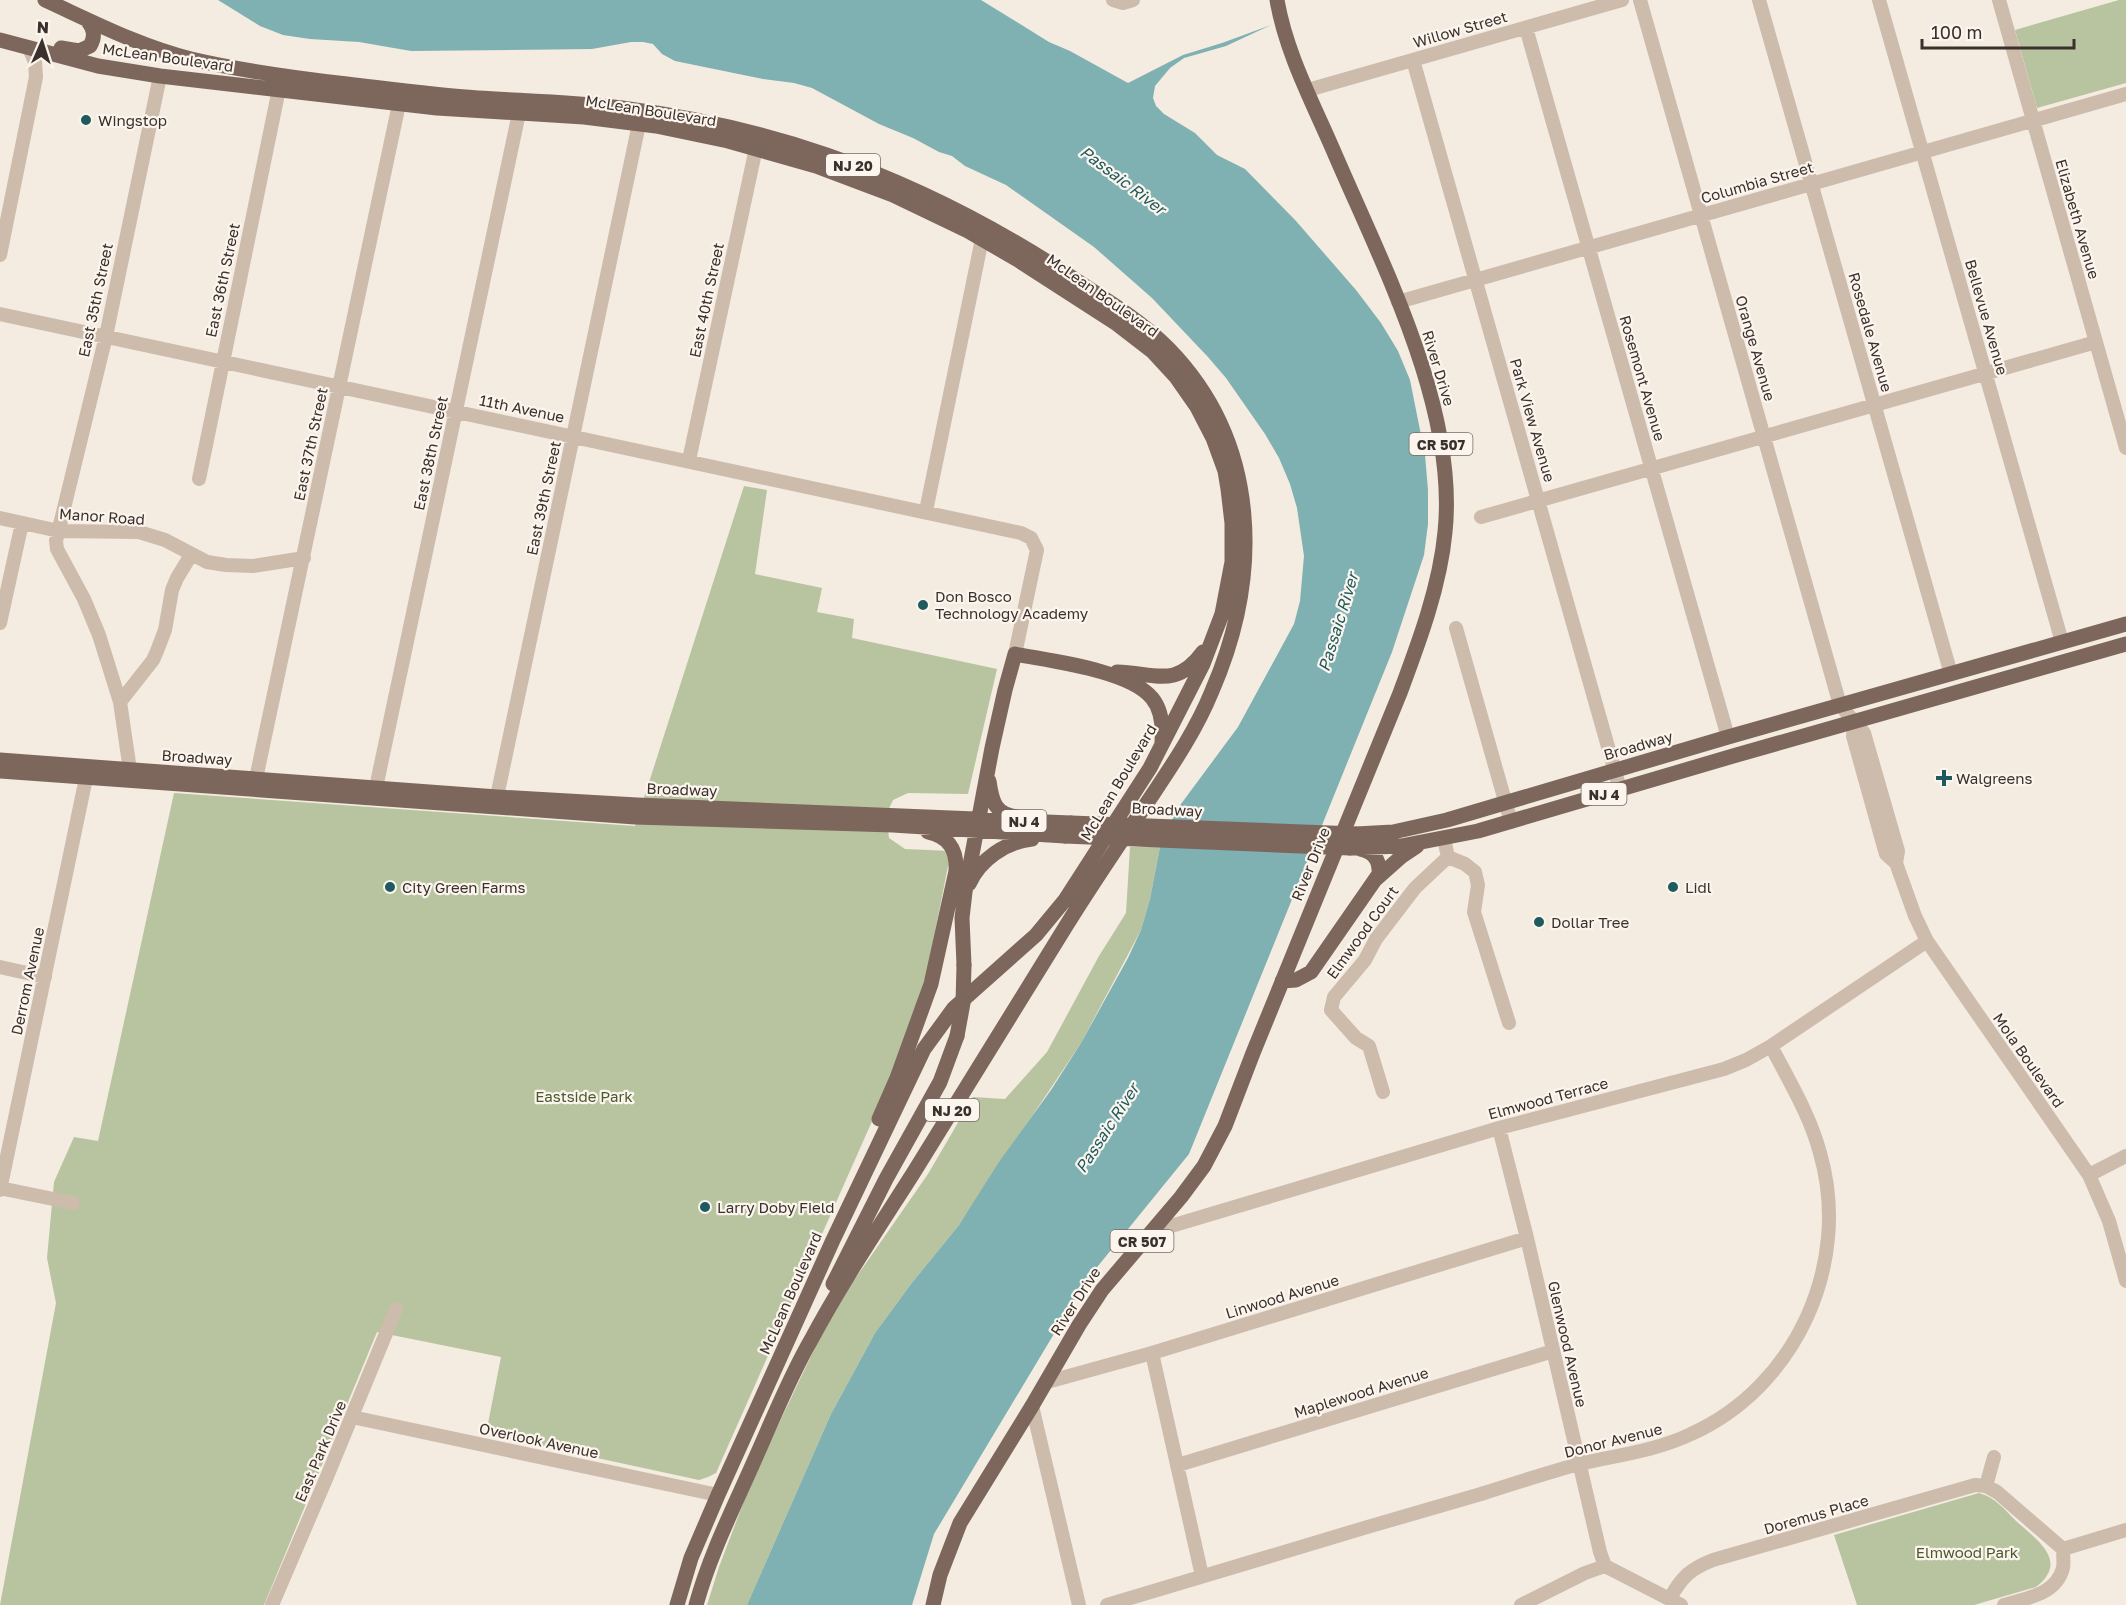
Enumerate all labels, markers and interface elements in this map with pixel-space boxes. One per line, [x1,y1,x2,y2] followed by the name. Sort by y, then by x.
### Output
[1411,7,1509,51] street label: Willow Street
[12,12,72,72] north arrow
[1922,12,2074,50] scale bar
[36,17,49,37] text: N
[1931,21,1982,43] text: 100 m
[101,39,235,75] street label: McLean Boulevard
[584,91,718,129] street label: McLean Boulevard
[98,111,167,129] place label: Wingstop
[79,113,93,127] marker: Wingstop
[1076,141,1172,220] water label: Passaic River
[826,154,880,176] road number: NJ 20
[1699,157,1815,207] street label: Columbia Street
[2052,157,2104,281] street label: Elizabeth Avenue
[201,221,243,339] street label: East 36th Street
[74,241,116,359] street label: East 35th Street
[685,241,727,359] street label: East 40th Street
[1044,250,1162,340] street label: McLean Boulevard
[1962,257,2012,377] street label: Bellevue Avenue
[1845,270,1897,394] street label: Rosedale Avenue
[1732,293,1780,403] street label: Orange Avenue
[1616,313,1670,443] street label: Rosemont Avenue
[1419,328,1459,408] street label: River Drive
[1507,356,1559,484] street label: Park View Avenue
[289,386,331,502] street label: East 37th Street
[478,390,566,426] street label: 11th Avenue
[409,394,451,512] street label: East 38th Street
[1410,433,1472,455] road number: CR 507
[522,439,564,557] street label: East 39th Street
[59,504,145,528] street label: Manor Road
[1314,568,1363,674] water label: Passaic River
[935,587,1089,622] place label: Don Bosco Technology Academy
[916,598,930,612] marker: Don Bosco Technology Academy
[1076,721,1160,843] street label: McLean Boulevard
[1601,726,1675,763] street label: Broadway
[161,746,234,768] street label: Broadway
[1956,769,2032,787] place label: Walgreens
[1937,771,1951,785] marker: Walgreens
[646,779,718,799] street label: Broadway
[1582,783,1626,805] road number: NJ 4
[1131,798,1203,820] street label: Broadway
[1002,810,1046,832] road number: NJ 4
[1287,824,1333,903] street label: River Drive
[402,878,526,896] place label: City Green Farms
[1685,878,1712,896] place label: Lidl
[383,880,397,894] marker: City Green Farms
[1666,880,1680,894] marker: Lidl
[1322,882,1402,982] street label: Elmwood Court
[1551,913,1630,931] place label: Dollar Tree
[1532,915,1546,929] marker: Dollar Tree
[7,925,47,1037] street label: Derrom Avenue
[1990,1009,2068,1111] street label: Mola Boulevard
[1486,1073,1610,1123] street label: Elmwood Terrace
[1071,1078,1145,1176] water label: Passaic River
[535,1087,633,1105] park label: Eastside Park
[925,1099,979,1121] road number: NJ 20
[717,1198,835,1216] place label: Larry Doby Field
[698,1200,712,1214] marker: Larry Doby Field
[755,1229,825,1357] street label: McLean Boulevard
[1110,1230,1174,1252] road number: CR 507
[1046,1263,1104,1339] street label: River Drive
[1223,1270,1341,1322] street label: Linwood Avenue
[1545,1279,1591,1409] street label: Glenwood Avenue
[1292,1363,1431,1421] street label: Maplewood Avenue
[291,1397,350,1504] street label: East Park Drive
[478,1419,601,1462] street label: Overlook Avenue
[1562,1419,1664,1461] street label: Donor Avenue
[1762,1490,1871,1538] street label: Doremus Place
[1916,1543,2019,1561] park label: Elmwood Park

